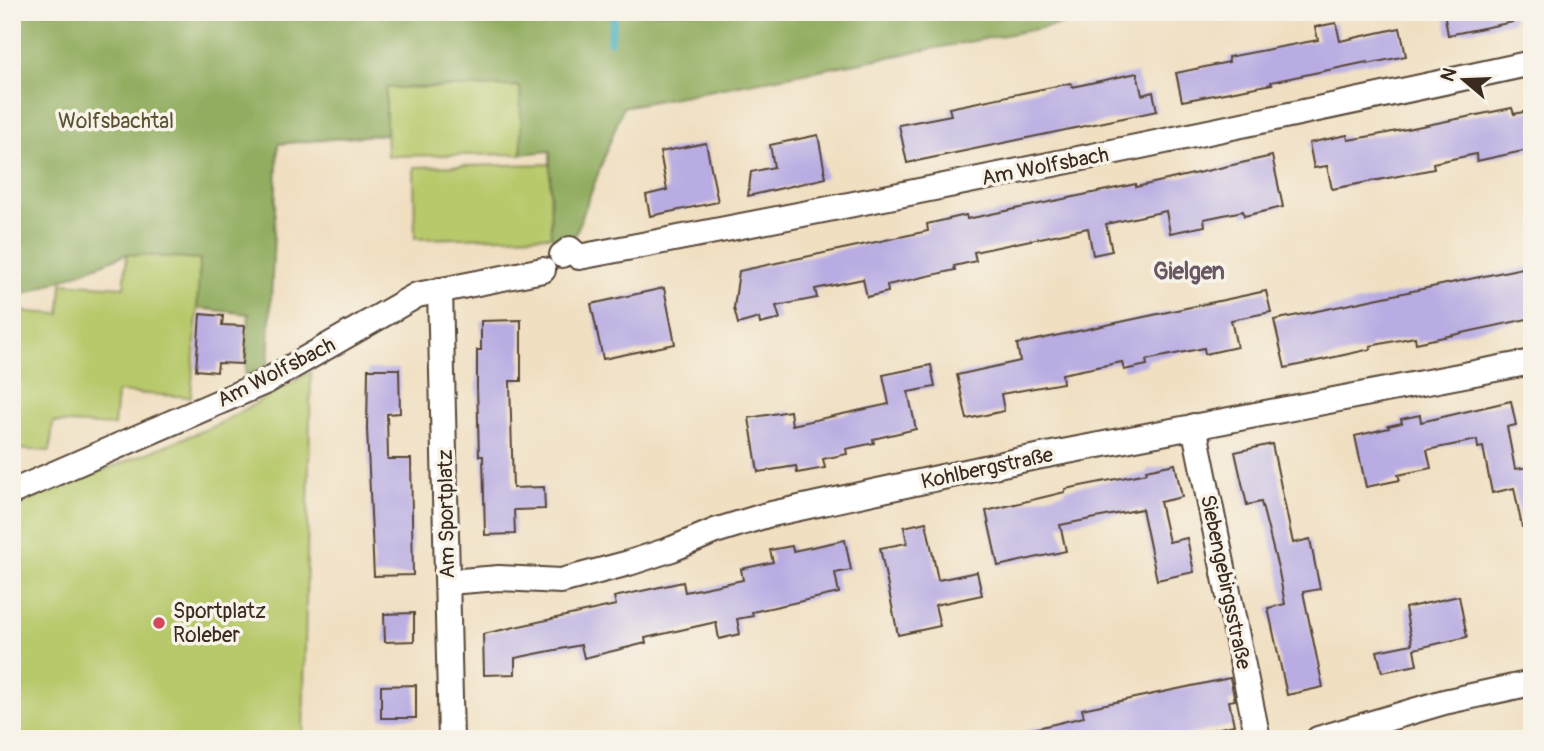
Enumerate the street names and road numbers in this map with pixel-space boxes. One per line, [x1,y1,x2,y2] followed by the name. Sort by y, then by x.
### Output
[979,141,1111,192] street label: Am Wolfsbach
[213,331,340,414] street label: Am Wolfsbach
[919,441,1056,496] street label: Kohlbergstraße
[432,449,461,579] street label: Am Sportplatz
[1194,492,1257,672] street label: Siebengebirgsstraße

